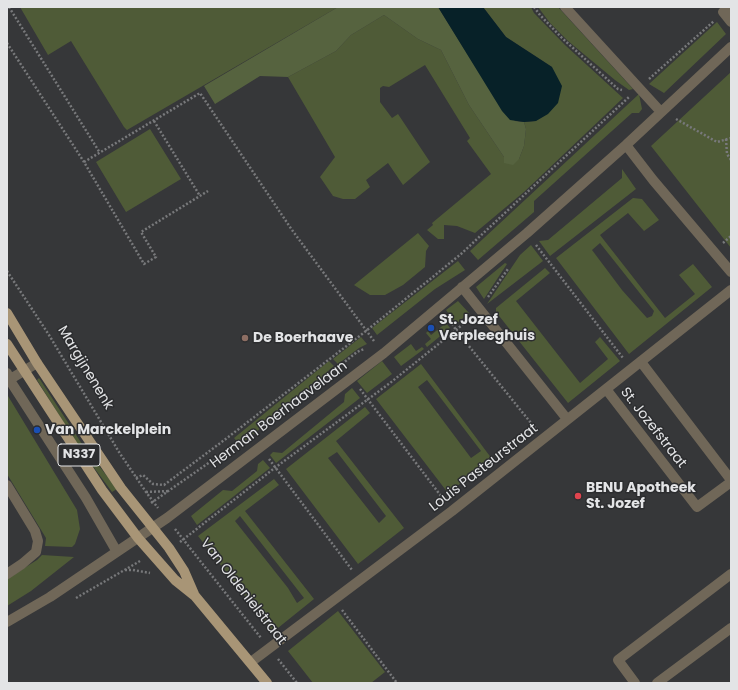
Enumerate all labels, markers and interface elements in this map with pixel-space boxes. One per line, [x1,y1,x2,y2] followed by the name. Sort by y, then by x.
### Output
[439,312,535,344] place label: St. Jozef Verpleeghuis
[53,323,117,413] street label: Margijnenenk
[426,323,436,333] marker: St. Jozef Verpleeghuis
[253,330,353,346] place label: De Boerhaave
[240,333,250,343] marker: De Boerhaave
[207,358,351,472] street label: Herman Boerhaavelaan
[616,384,690,472] street label: St. Jozefstraat
[426,420,542,516] street label: Louis Pasteurstraat
[45,422,171,438] place label: Van Marckelplein
[32,425,42,435] marker: Van Marckelplein
[58,444,100,466] road number: N337
[586,480,696,512] place label: BENU Apotheek St. Jozef
[573,491,583,501] marker: BENU Apotheek St. Jozef
[196,535,290,649] street label: Van Oldenielstraat

